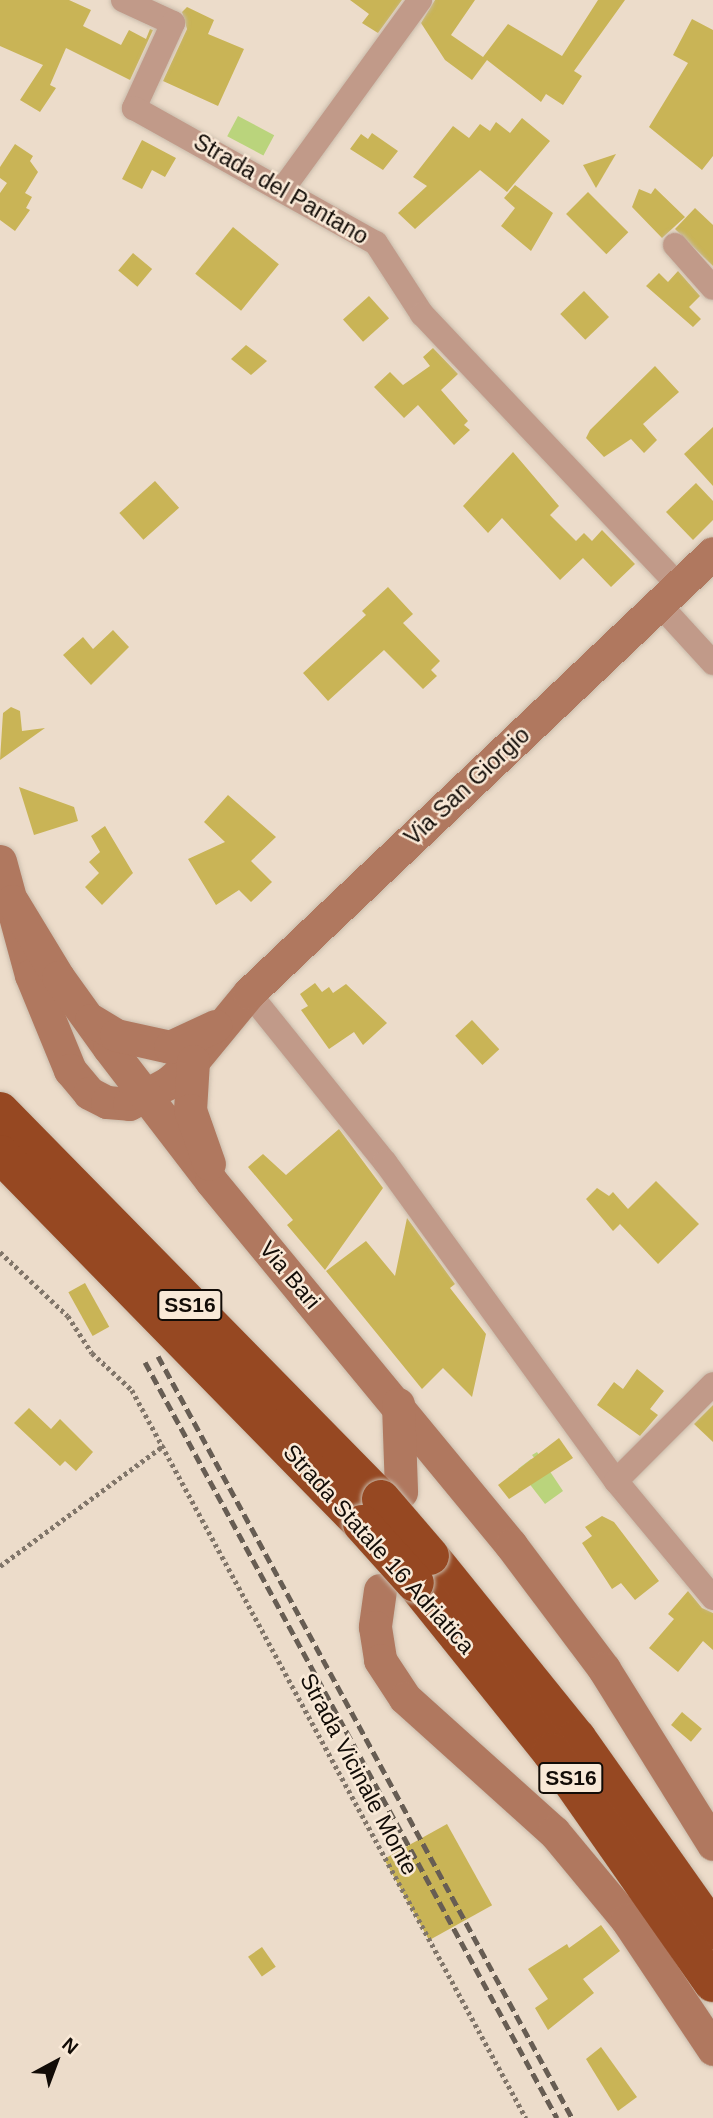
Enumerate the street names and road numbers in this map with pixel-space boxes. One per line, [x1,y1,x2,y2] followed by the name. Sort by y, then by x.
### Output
[189,128,373,250] street label: Strada del Pantano
[399,721,535,851] street label: Via San Giorgio
[254,1235,326,1315] street label: Via Bari
[157,1288,223,1322] road number: SS16
[277,1438,481,1660] street label: Strada Statale 16 Adriatica
[294,1668,424,1880] street label: Strada Vicinale Monte
[538,1760,604,1796] road number: SS16

